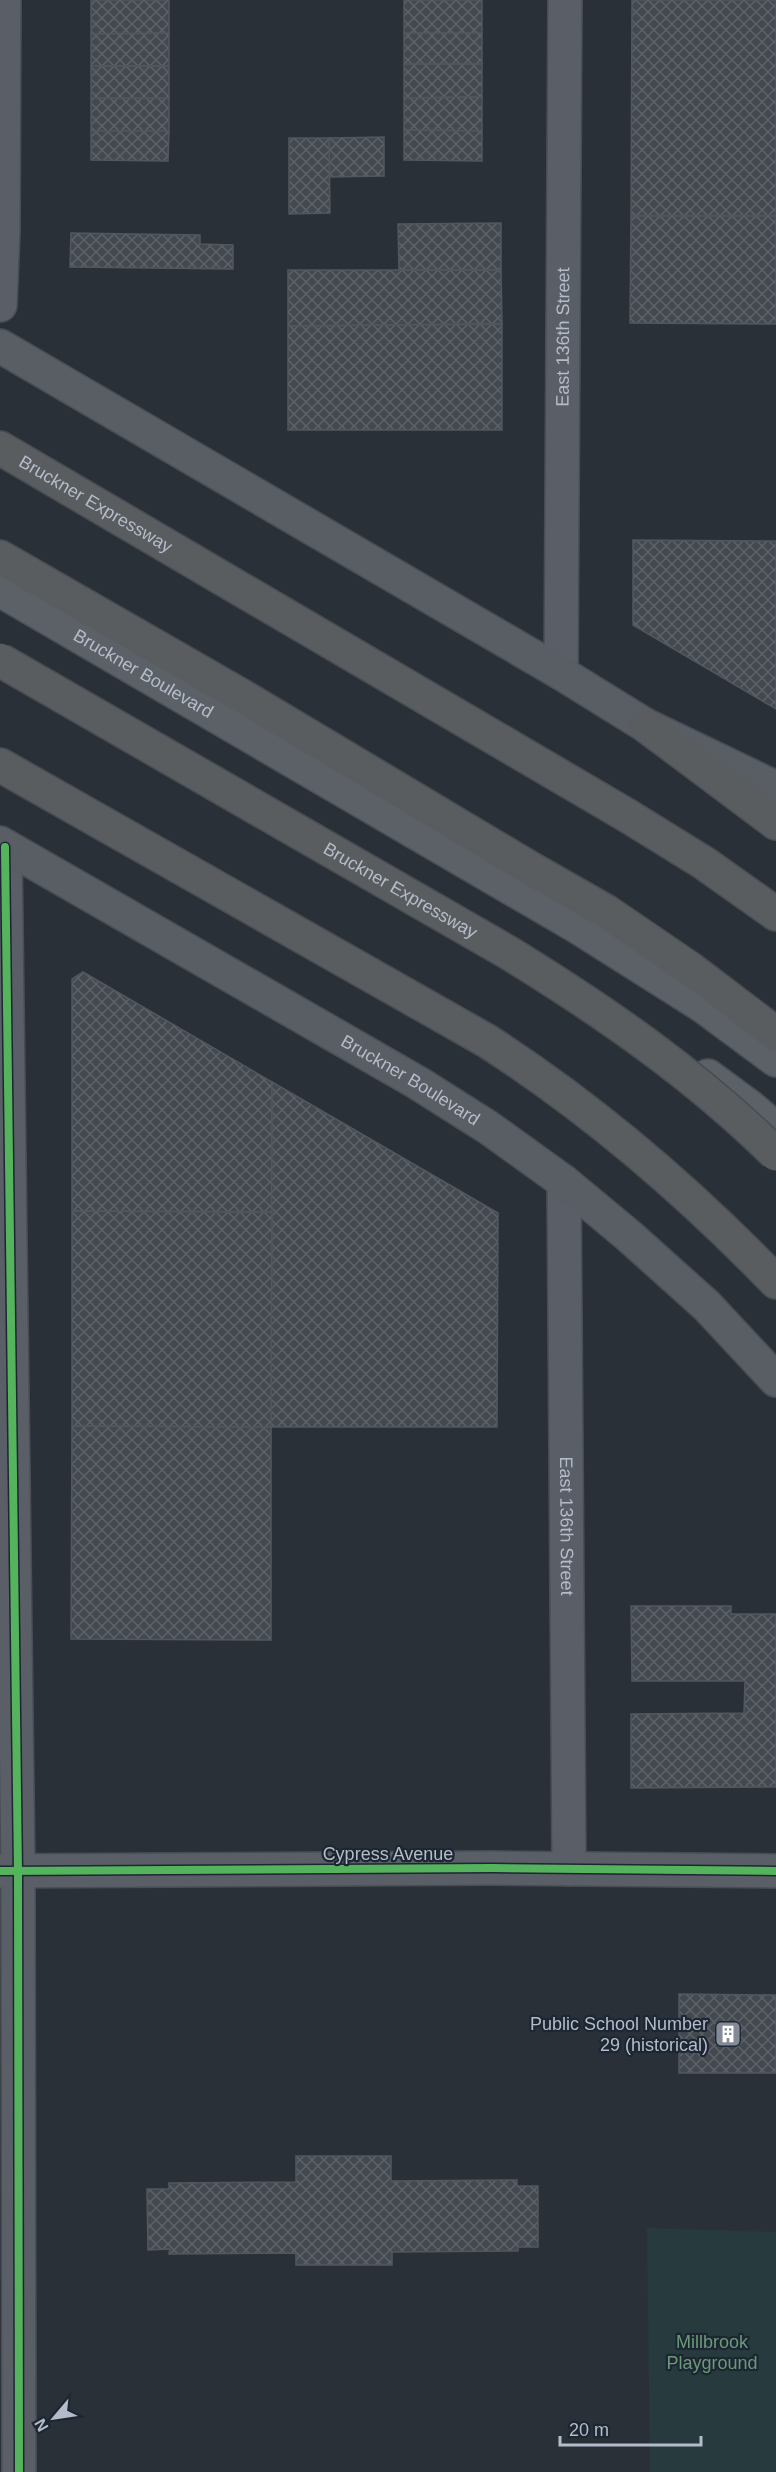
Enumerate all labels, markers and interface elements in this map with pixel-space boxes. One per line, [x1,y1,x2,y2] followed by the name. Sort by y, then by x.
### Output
[553,267,573,407] street label: East 136th Street
[16,451,176,557] street label: Bruckner Expressway
[70,625,217,722] street label: Bruckner Boulevard
[320,838,481,943] street label: Bruckner Expressway
[337,1031,483,1130] street label: Bruckner Boulevard
[556,1456,577,1596] street label: East 136th Street
[323,1844,453,1864] street label: Cypress Avenue
[530,2014,708,2055] place label: Public School Number 29 (historical)
[713,2019,743,2049] building icon: Public School Number 29 (historical)
[666,2332,758,2373] park label: Millbrook Playground
[24,2388,84,2448] north arrow
[560,2409,701,2447] scale bar
[31,2416,52,2434] text: N
[569,2420,609,2440] text: 20 m

